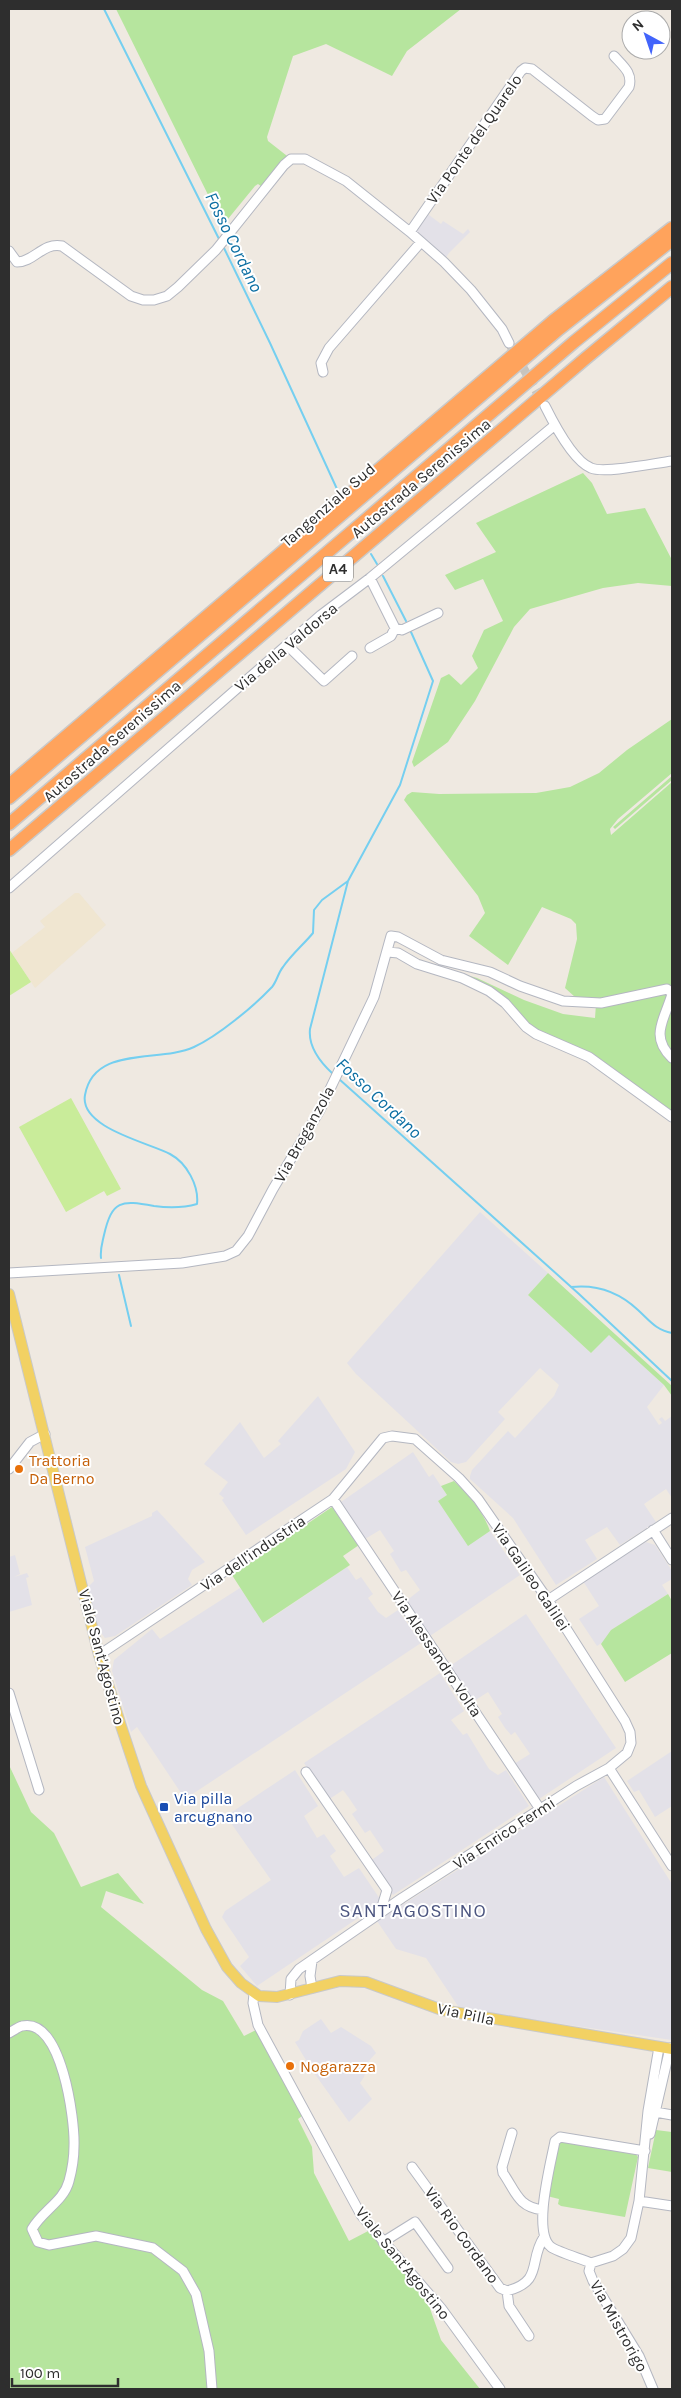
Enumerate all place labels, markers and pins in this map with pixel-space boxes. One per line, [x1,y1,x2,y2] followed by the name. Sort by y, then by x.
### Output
[29,1451,95,1488] place label: Trattoria Da Berno
[13,1463,25,1475] marker: Trattoria Da Berno
[174,1789,252,1826] place label: Via pilla arcugnano
[158,1801,170,1813] marker: Via pilla arcugnano
[300,2057,376,2076] place label: Nogarazza
[284,2060,296,2072] marker: Nogarazza

